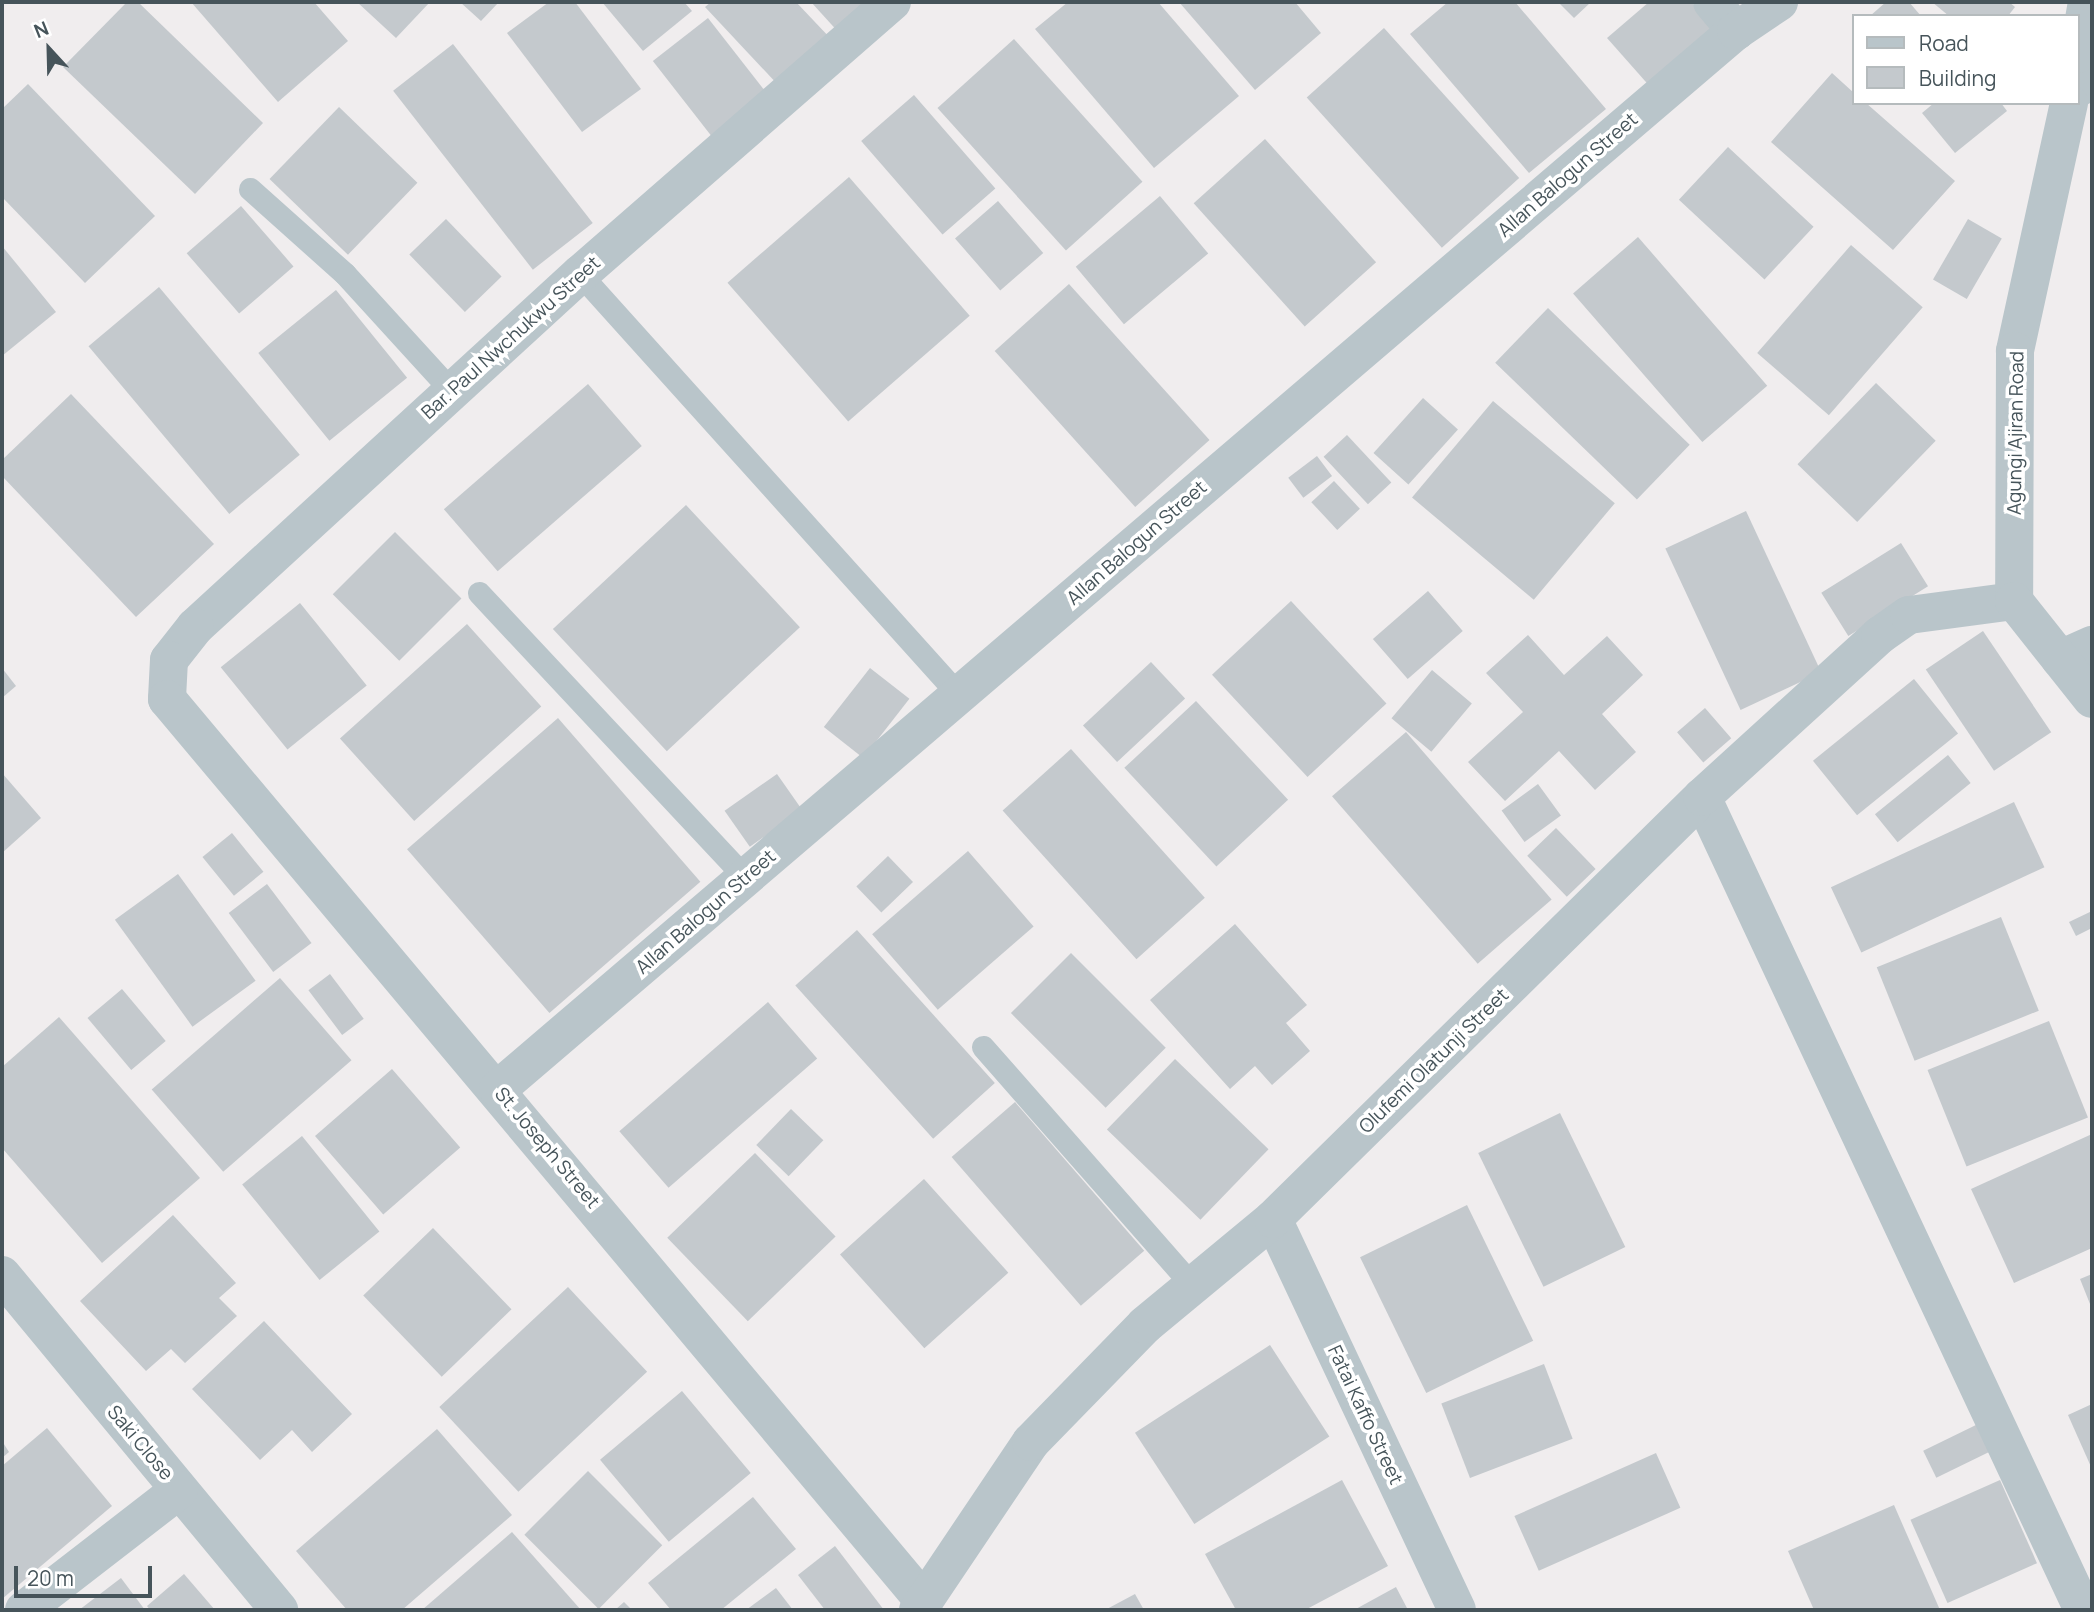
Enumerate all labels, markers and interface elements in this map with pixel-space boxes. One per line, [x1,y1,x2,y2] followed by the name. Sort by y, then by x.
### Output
[14,14,84,84] north arrow
[1853,14,2080,105] legend
[30,15,52,44] text: N
[1919,29,1969,57] text: Road
[1919,64,1996,92] text: Building
[1493,108,1643,242] street label: Allan Balogun Street
[417,252,605,424] street label: Bar. Paul Nwchukwu Street
[2003,351,2029,515] street label: Agungi Ajiran Road
[1062,476,1212,610] street label: Allan Balogun Street
[631,845,781,979] street label: Allan Balogun Street
[1355,984,1513,1138] street label: Olufemi Olatunji Street
[490,1083,604,1213] street label: St. Joseph Street
[1323,1342,1407,1488] street label: Fatai Kaffo Street
[102,1401,178,1485] street label: Saki Close
[18,1552,156,1596] scale bar
[27,1564,74,1592] text: 20 m

